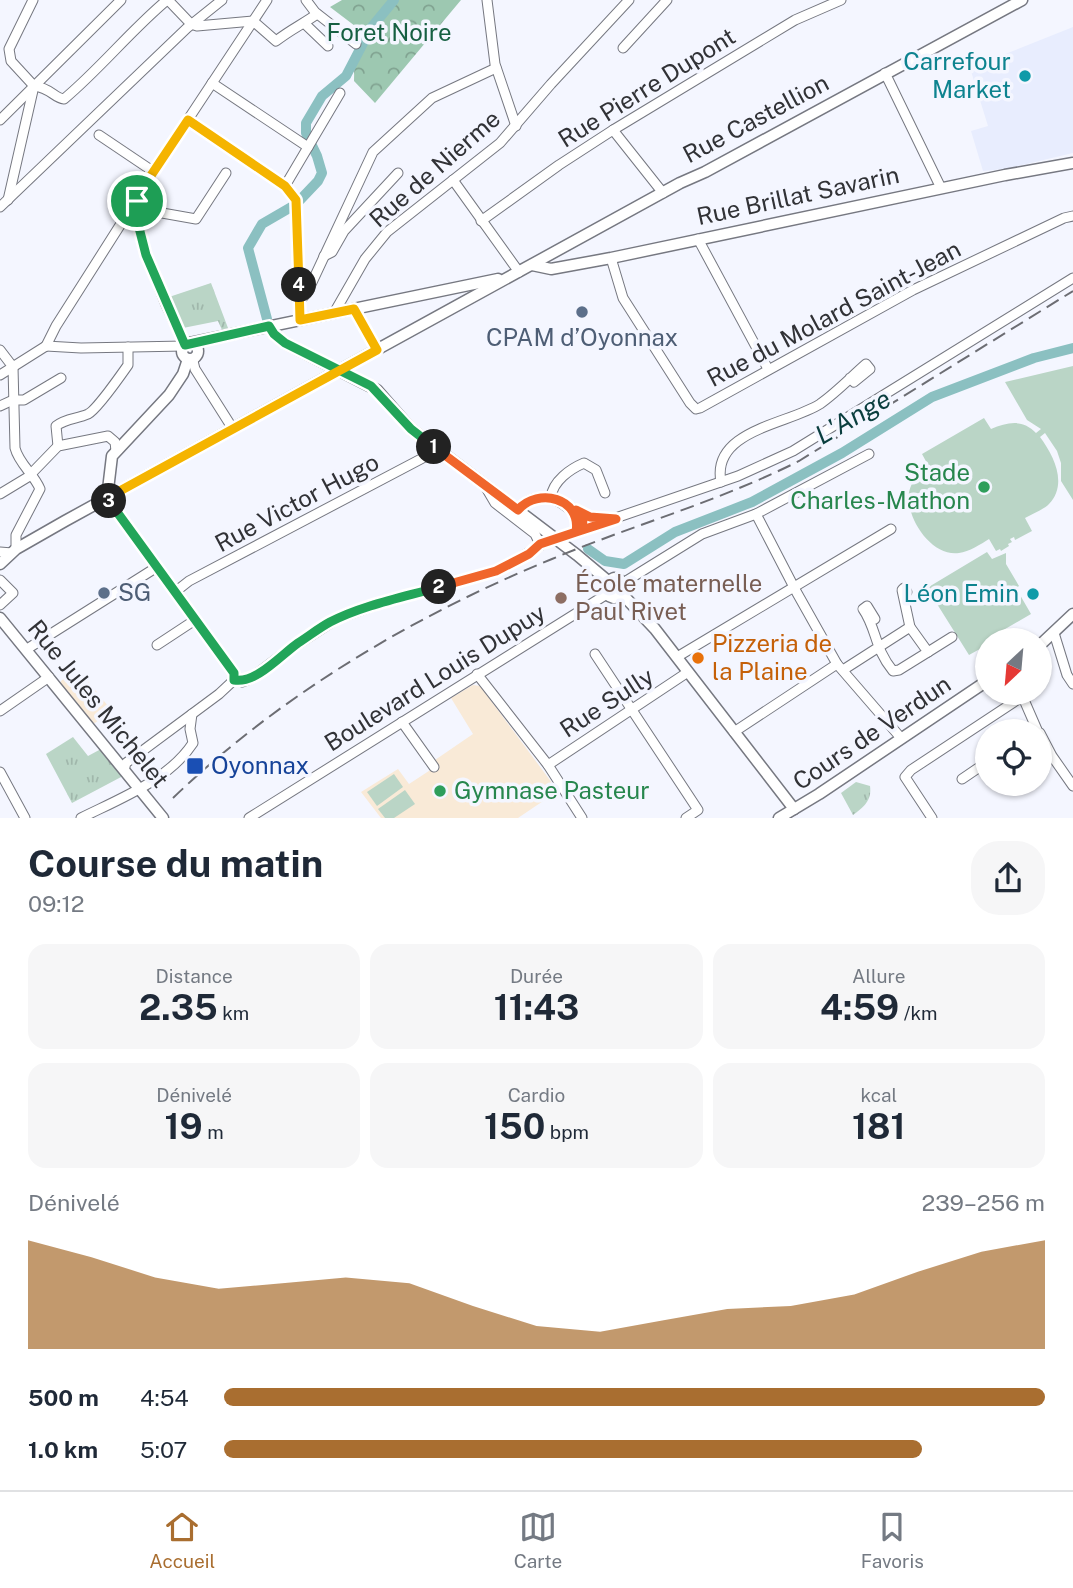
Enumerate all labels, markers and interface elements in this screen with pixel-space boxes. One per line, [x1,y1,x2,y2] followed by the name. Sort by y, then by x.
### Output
[326,18,452,46] park label: Foret Noire
[553,21,740,153] street label: Rue Pierre Dupont
[903,47,1011,103] place label: Carrefour Market
[678,68,833,168] street label: Rue Castellion
[1017,68,1033,84] marker: Carrefour Market
[363,104,505,233] street label: Rue de Nierme
[694,160,902,230] street label: Rue Brillat Savarin
[107,171,167,231] pin
[118,182,156,220] icon: arrive
[702,234,965,392] street label: Rue du Molard Saint-Jean
[282,268,316,302] pin: 4
[292,273,305,295] text: 4
[574,304,590,320] marker: CPAM d’Oyonnax
[486,323,678,351] place label: CPAM d’Oyonnax
[809,383,896,451] water label: L'Ange
[416,430,452,464] pin: 1
[429,435,438,457] text: 1
[210,447,383,557] street label: Rue Victor Hugo
[790,458,970,514] place label: Stade Charles-Mathon
[976,479,992,495] marker: Stade Charles-Mathon
[92,484,126,518] pin: 3
[102,489,115,511] text: 3
[575,569,762,625] place label: École maternelle Paul Rivet
[422,570,457,604] pin: 2
[432,575,445,597] text: 2
[118,578,151,606] place label: SG
[903,579,1019,607] place label: Léon Emin
[96,585,112,601] marker: SG
[1025,586,1041,602] marker: Léon Emin
[553,590,569,606] marker: École maternelle Paul Rivet
[319,598,550,757] street label: Boulevard Louis Dupuy
[23,614,175,793] street label: Rue Jules Michelet
[975,628,1052,705] north arrow
[975,628,1052,796] map controls
[712,629,832,685] place label: Pizzeria de la Plaine
[690,650,706,666] marker: Pizzeria de la Plaine
[554,661,659,743] street label: Rue Sully
[787,669,956,795] street label: Cours de Verdun
[975,719,1052,796] button: locate
[211,751,309,779] place label: Oyonnax
[185,756,205,776] marker: Oyonnax
[454,776,650,804] place label: Gymnase Pasteur
[432,783,448,799] marker: Gymnase Pasteur
[28,841,323,886] text: Course du matin
[971,841,1045,915] button: share
[28,890,85,917] text: 09:12
[156,965,233,987] text: Distance
[510,965,563,987] text: Durée
[852,965,906,987] text: Allure
[139,987,218,1028] text: 2.35
[494,987,579,1028] text: 11:43
[820,987,899,1028] text: 4:59
[218,1002,249,1024] text: km
[899,1002,938,1024] text: /km
[156,1084,232,1106] text: Dénivelé
[508,1084,565,1106] text: Cardio
[860,1084,897,1106] text: kcal
[165,1106,203,1147] text: 19
[484,1106,545,1147] text: 150
[852,1106,906,1147] text: 181
[203,1121,224,1143] text: m
[545,1121,589,1143] text: bpm
[28,1189,120,1216] text: Dénivelé
[922,1189,1045,1216] text: 239–256 m
[28,1384,99,1411] text: 500 m
[140,1384,189,1411] text: 4:54
[28,1436,98,1463] text: 1.0 km
[140,1436,187,1463] text: 5:07
[149,1508,215,1572] tab: Accueil
[514,1508,562,1572] tab: Carte
[861,1508,924,1572] tab: Favoris

